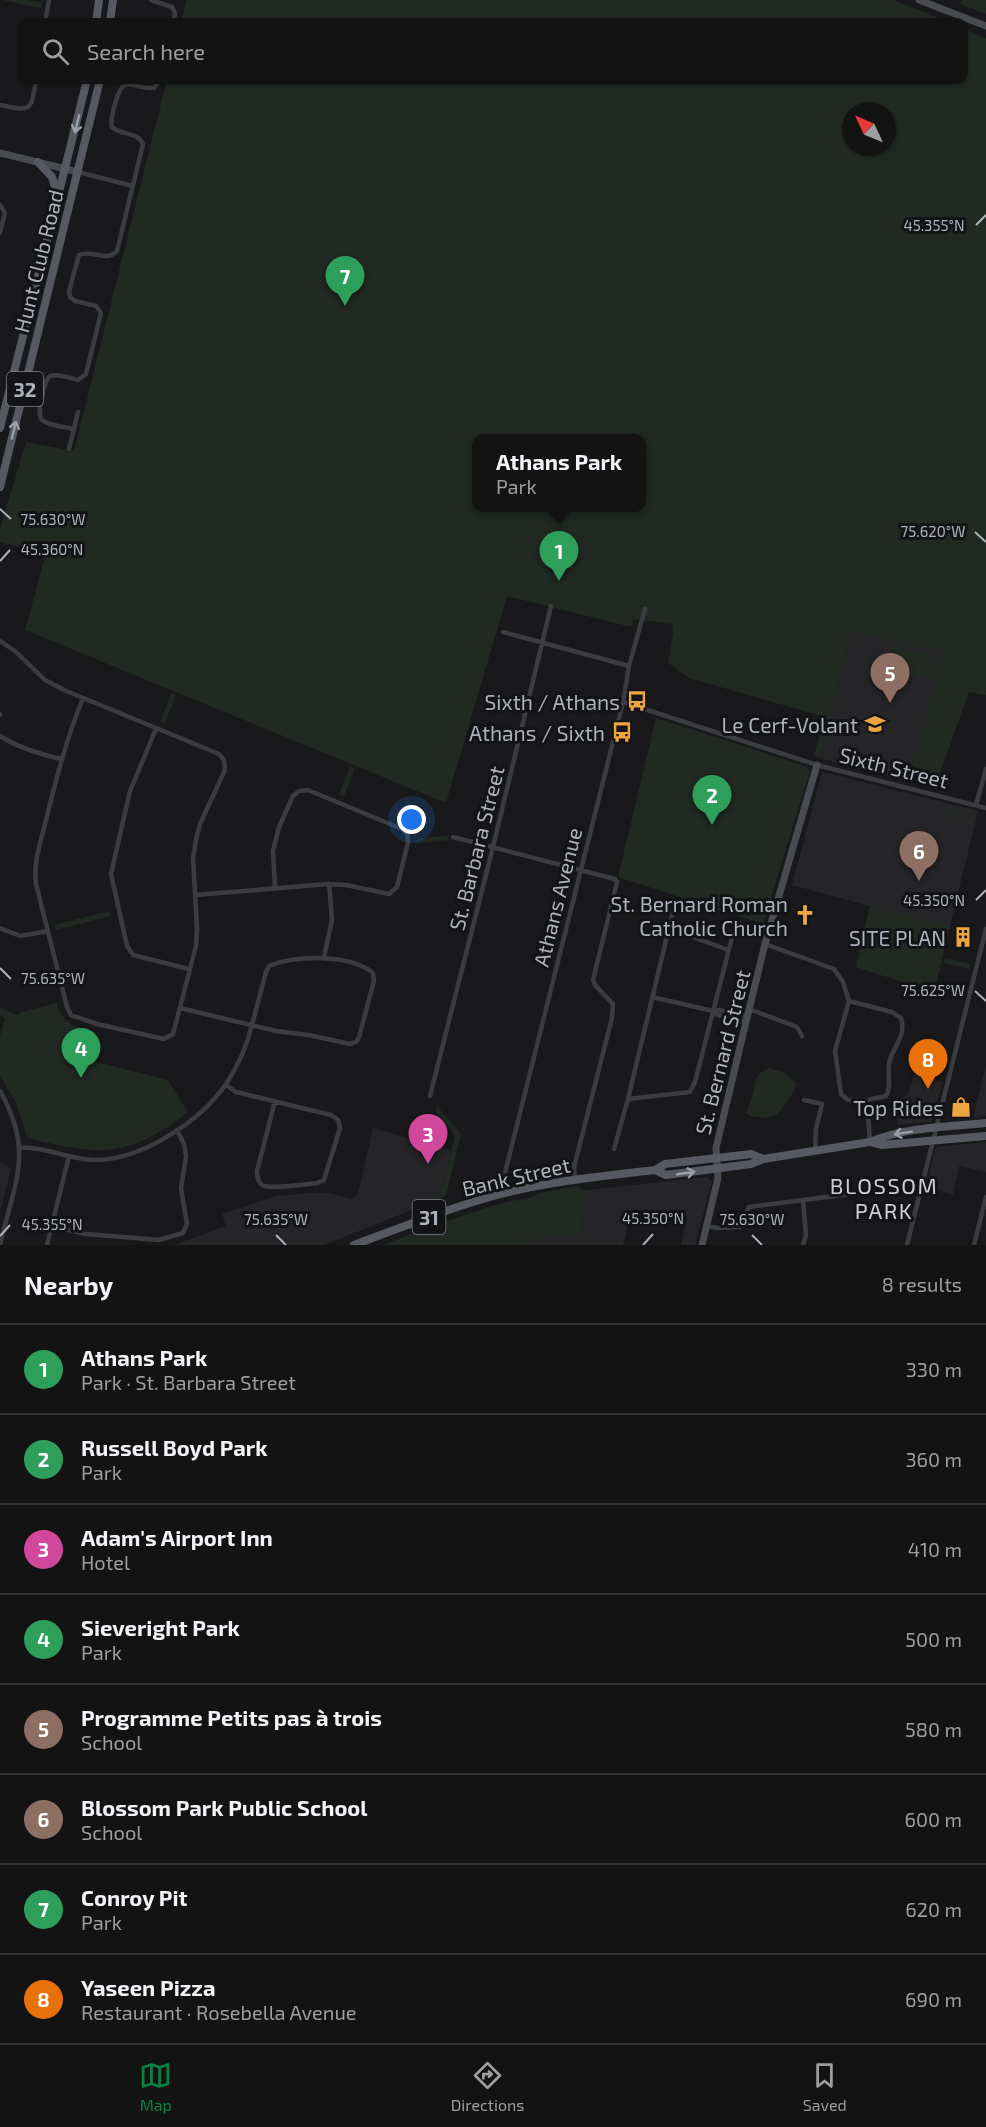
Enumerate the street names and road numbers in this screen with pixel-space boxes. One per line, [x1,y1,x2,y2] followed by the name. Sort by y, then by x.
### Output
[8,187,68,335] street label: Hunt Club Road
[7,372,43,406] road number: 32
[837,741,951,793] street label: Sixth Street
[443,763,509,933] street label: St. Barbara Street
[528,825,586,969] street label: Athans Avenue
[689,967,755,1137] street label: St. Bernard Street
[459,1151,573,1201] street label: Bank Street
[412,1200,446,1234] road number: 31

